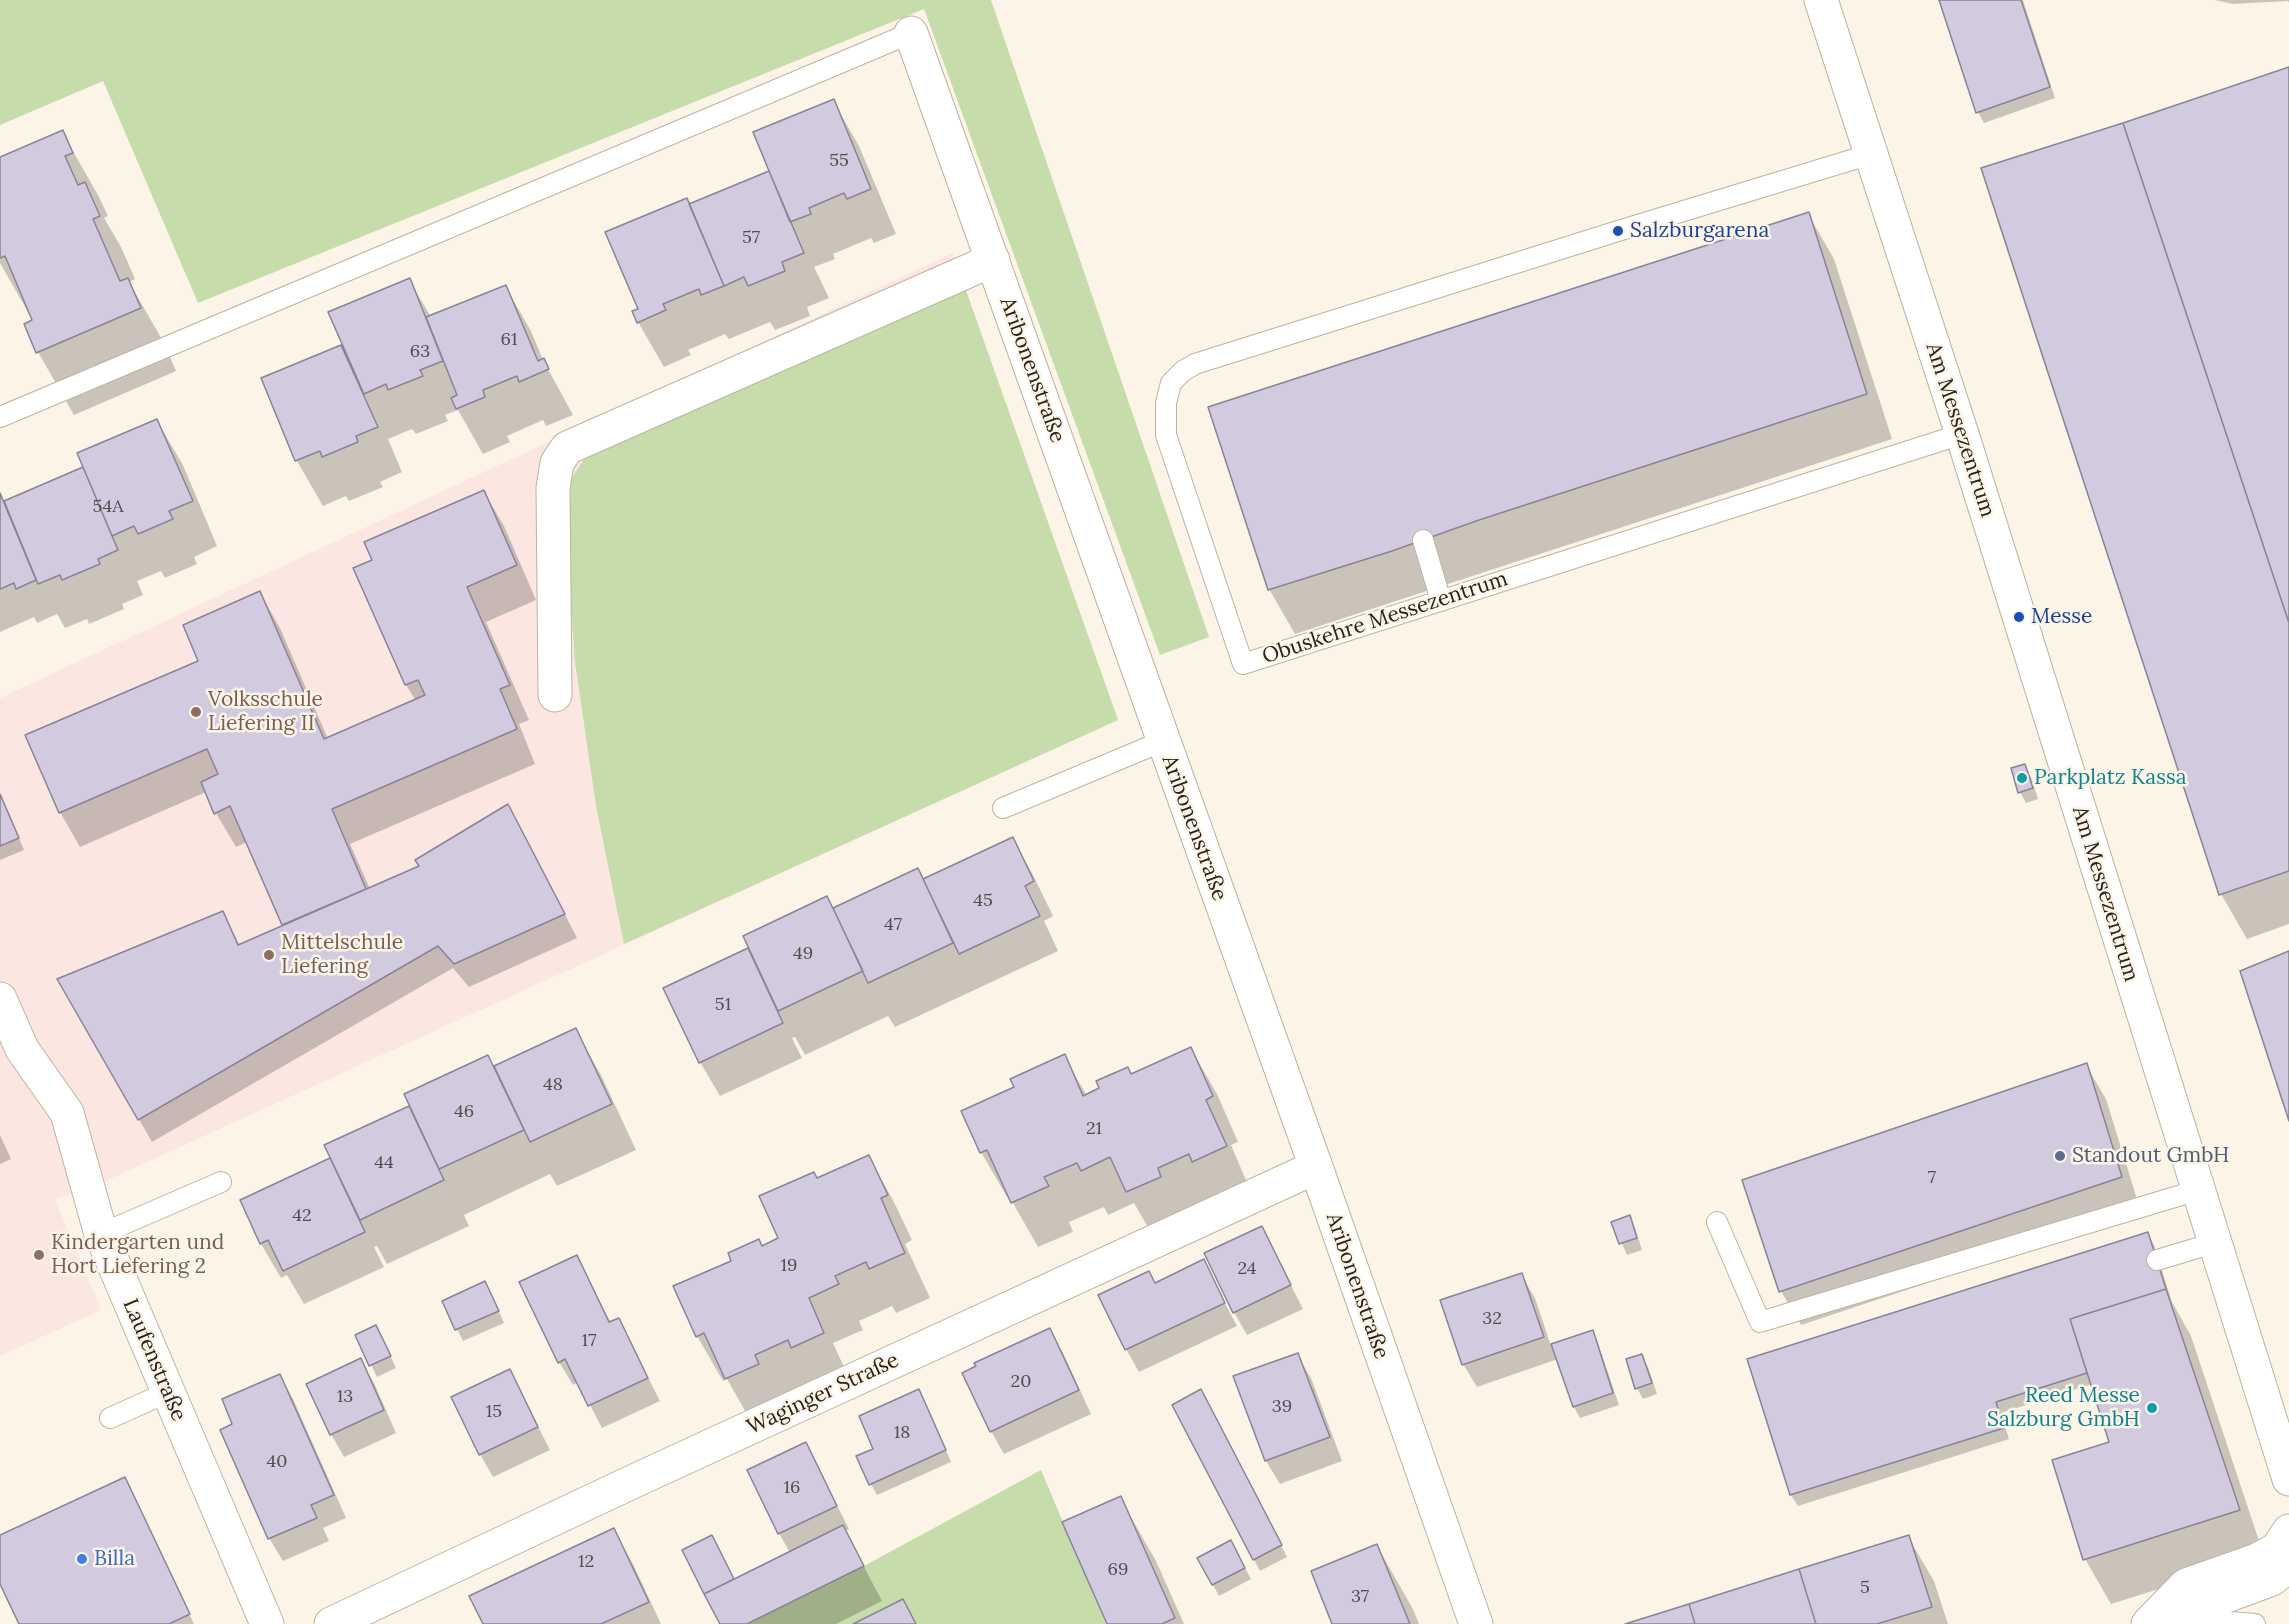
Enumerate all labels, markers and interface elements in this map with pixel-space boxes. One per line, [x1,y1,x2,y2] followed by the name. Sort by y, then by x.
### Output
[829,150,849,172] house number: 55
[1630,218,1769,244] place label: Salzburgarena
[1611,224,1625,238] marker: Salzburgarena
[742,227,760,249] house number: 57
[994,294,1070,446] street label: Aribonenstraße
[501,329,517,351] house number: 61
[1920,340,2000,520] street label: Am Messezentrum
[410,341,430,363] house number: 63
[93,496,123,518] house number: 54A
[1259,566,1511,670] street label: Obuskehre Messezentrum
[2031,604,2092,630] place label: Messe
[2012,610,2026,624] marker: Messe
[208,687,323,737] place label: Volksschule Liefering II
[189,705,203,719] marker: Volksschule Liefering II
[1156,752,1232,904] street label: Aribonenstraße
[2034,765,2186,791] place label: Parkplatz Kassa
[2015,771,2029,785] marker: Parkplatz Kassa
[2066,803,2144,985] street label: Am Messezentrum
[973,890,993,912] house number: 45
[884,914,902,936] house number: 47
[281,930,403,980] place label: Mittelschule Liefering
[793,943,813,965] house number: 49
[262,948,276,962] marker: Mittelschule Liefering
[715,994,731,1016] house number: 51
[543,1074,563,1096] house number: 48
[454,1101,474,1123] house number: 46
[1086,1118,1102,1140] house number: 21
[2072,1143,2229,1169] place label: Standout GmbH
[2053,1149,2067,1163] marker: Standout GmbH
[374,1152,394,1174] house number: 44
[1928,1167,1936,1189] house number: 7
[292,1205,312,1227] house number: 42
[1320,1210,1394,1362] street label: Aribonenstraße
[51,1230,224,1280] place label: Kindergarten und Hort Liefering 2
[32,1248,46,1262] marker: Kindergarten und Hort Liefering 2
[781,1255,797,1277] house number: 19
[1237,1258,1257,1280] house number: 24
[117,1295,191,1425] street label: Laufenstraße
[1482,1308,1502,1330] house number: 32
[582,1330,596,1352] house number: 17
[743,1348,903,1440] street label: Waginger Straße
[1011,1371,1031,1393] house number: 20
[1987,1383,2140,1433] place label: Reed Messe Salzburg GmbH
[337,1386,353,1408] house number: 13
[1272,1396,1292,1418] house number: 39
[486,1401,502,1423] house number: 15
[2145,1401,2159,1415] marker: Reed Messe Salzburg GmbH
[894,1422,910,1444] house number: 18
[267,1451,287,1473] house number: 40
[784,1477,800,1499] house number: 16
[94,1546,135,1572] place label: Billa
[578,1551,594,1573] house number: 12
[75,1552,89,1566] marker: Billa
[1108,1559,1128,1581] house number: 69
[1860,1577,1870,1599] house number: 5
[1351,1586,1369,1608] house number: 37

